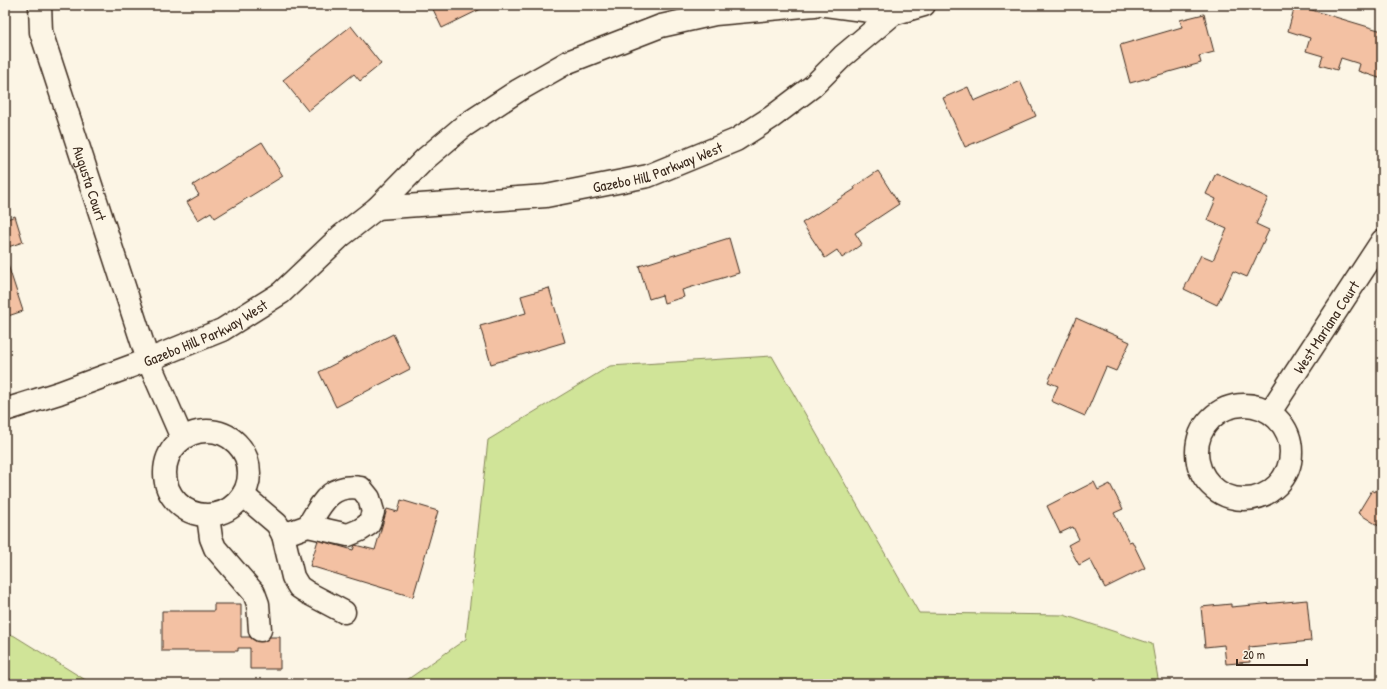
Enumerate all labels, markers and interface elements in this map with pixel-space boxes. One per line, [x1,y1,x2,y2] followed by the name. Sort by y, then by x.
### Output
[591,136,726,197] street label: Gazebo Hill Parkway West
[68,143,113,224] street label: Augusta Court
[1288,276,1364,377] street label: West Mariana Court
[140,293,272,371] street label: Gazebo Hill Parkway West
[1237,641,1307,667] scale bar
[1243,646,1265,663] text: 20 m

